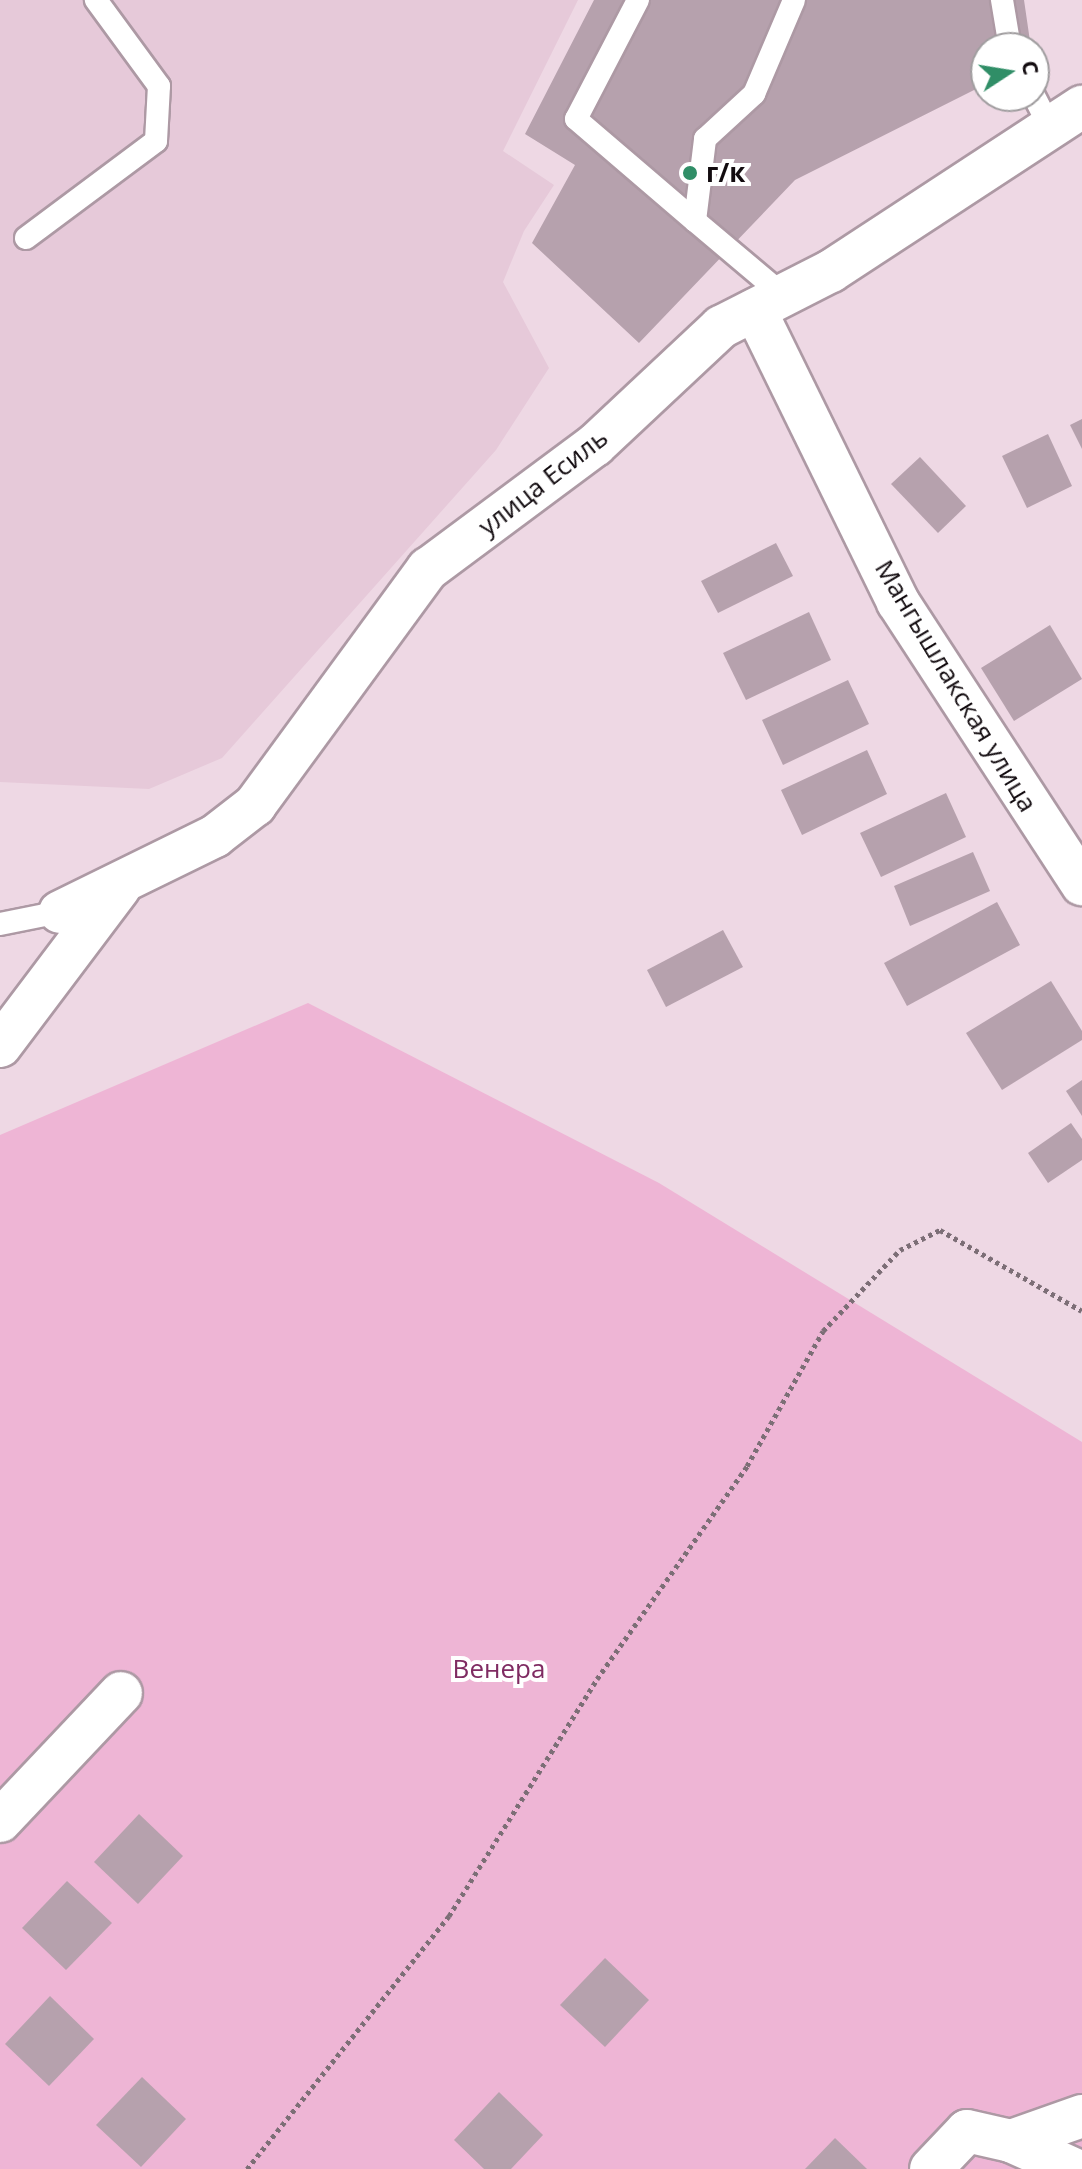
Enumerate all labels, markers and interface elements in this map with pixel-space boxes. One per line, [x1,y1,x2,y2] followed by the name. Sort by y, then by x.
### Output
[970,32,1050,112] north arrow
[1015,57,1048,77] text: С
[706,157,745,189] place label: г/к
[681,164,699,182] marker: г/к
[472,422,614,542] street label: улица Есиль
[868,555,1044,817] street label: Мангышлакская улица
[453,1653,545,1685] park label: Венера

